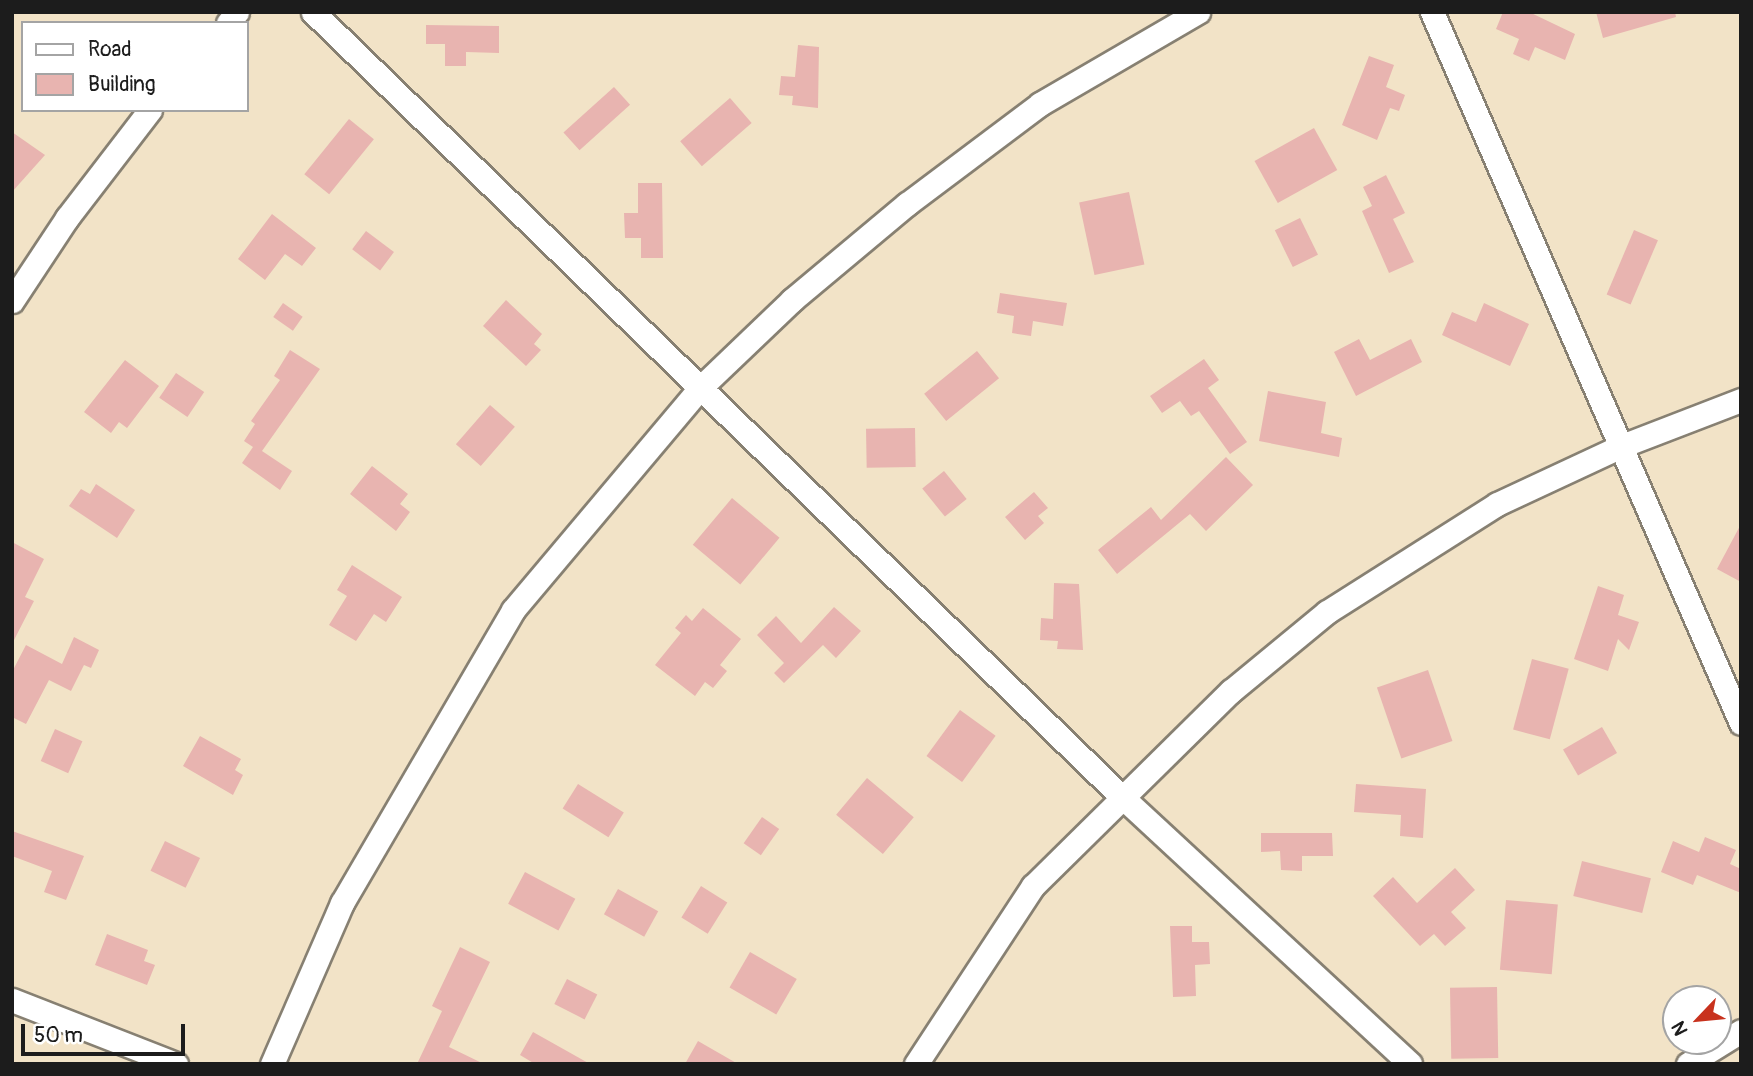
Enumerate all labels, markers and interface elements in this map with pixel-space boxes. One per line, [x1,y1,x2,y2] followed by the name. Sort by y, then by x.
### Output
[21,21,248,112] legend
[88,36,132,63] text: Road
[88,71,155,98] text: Building
[1662,985,1732,1055] north arrow
[24,1010,189,1054] scale bar
[1666,1017,1694,1039] text: N
[34,1022,83,1049] text: 50 m

